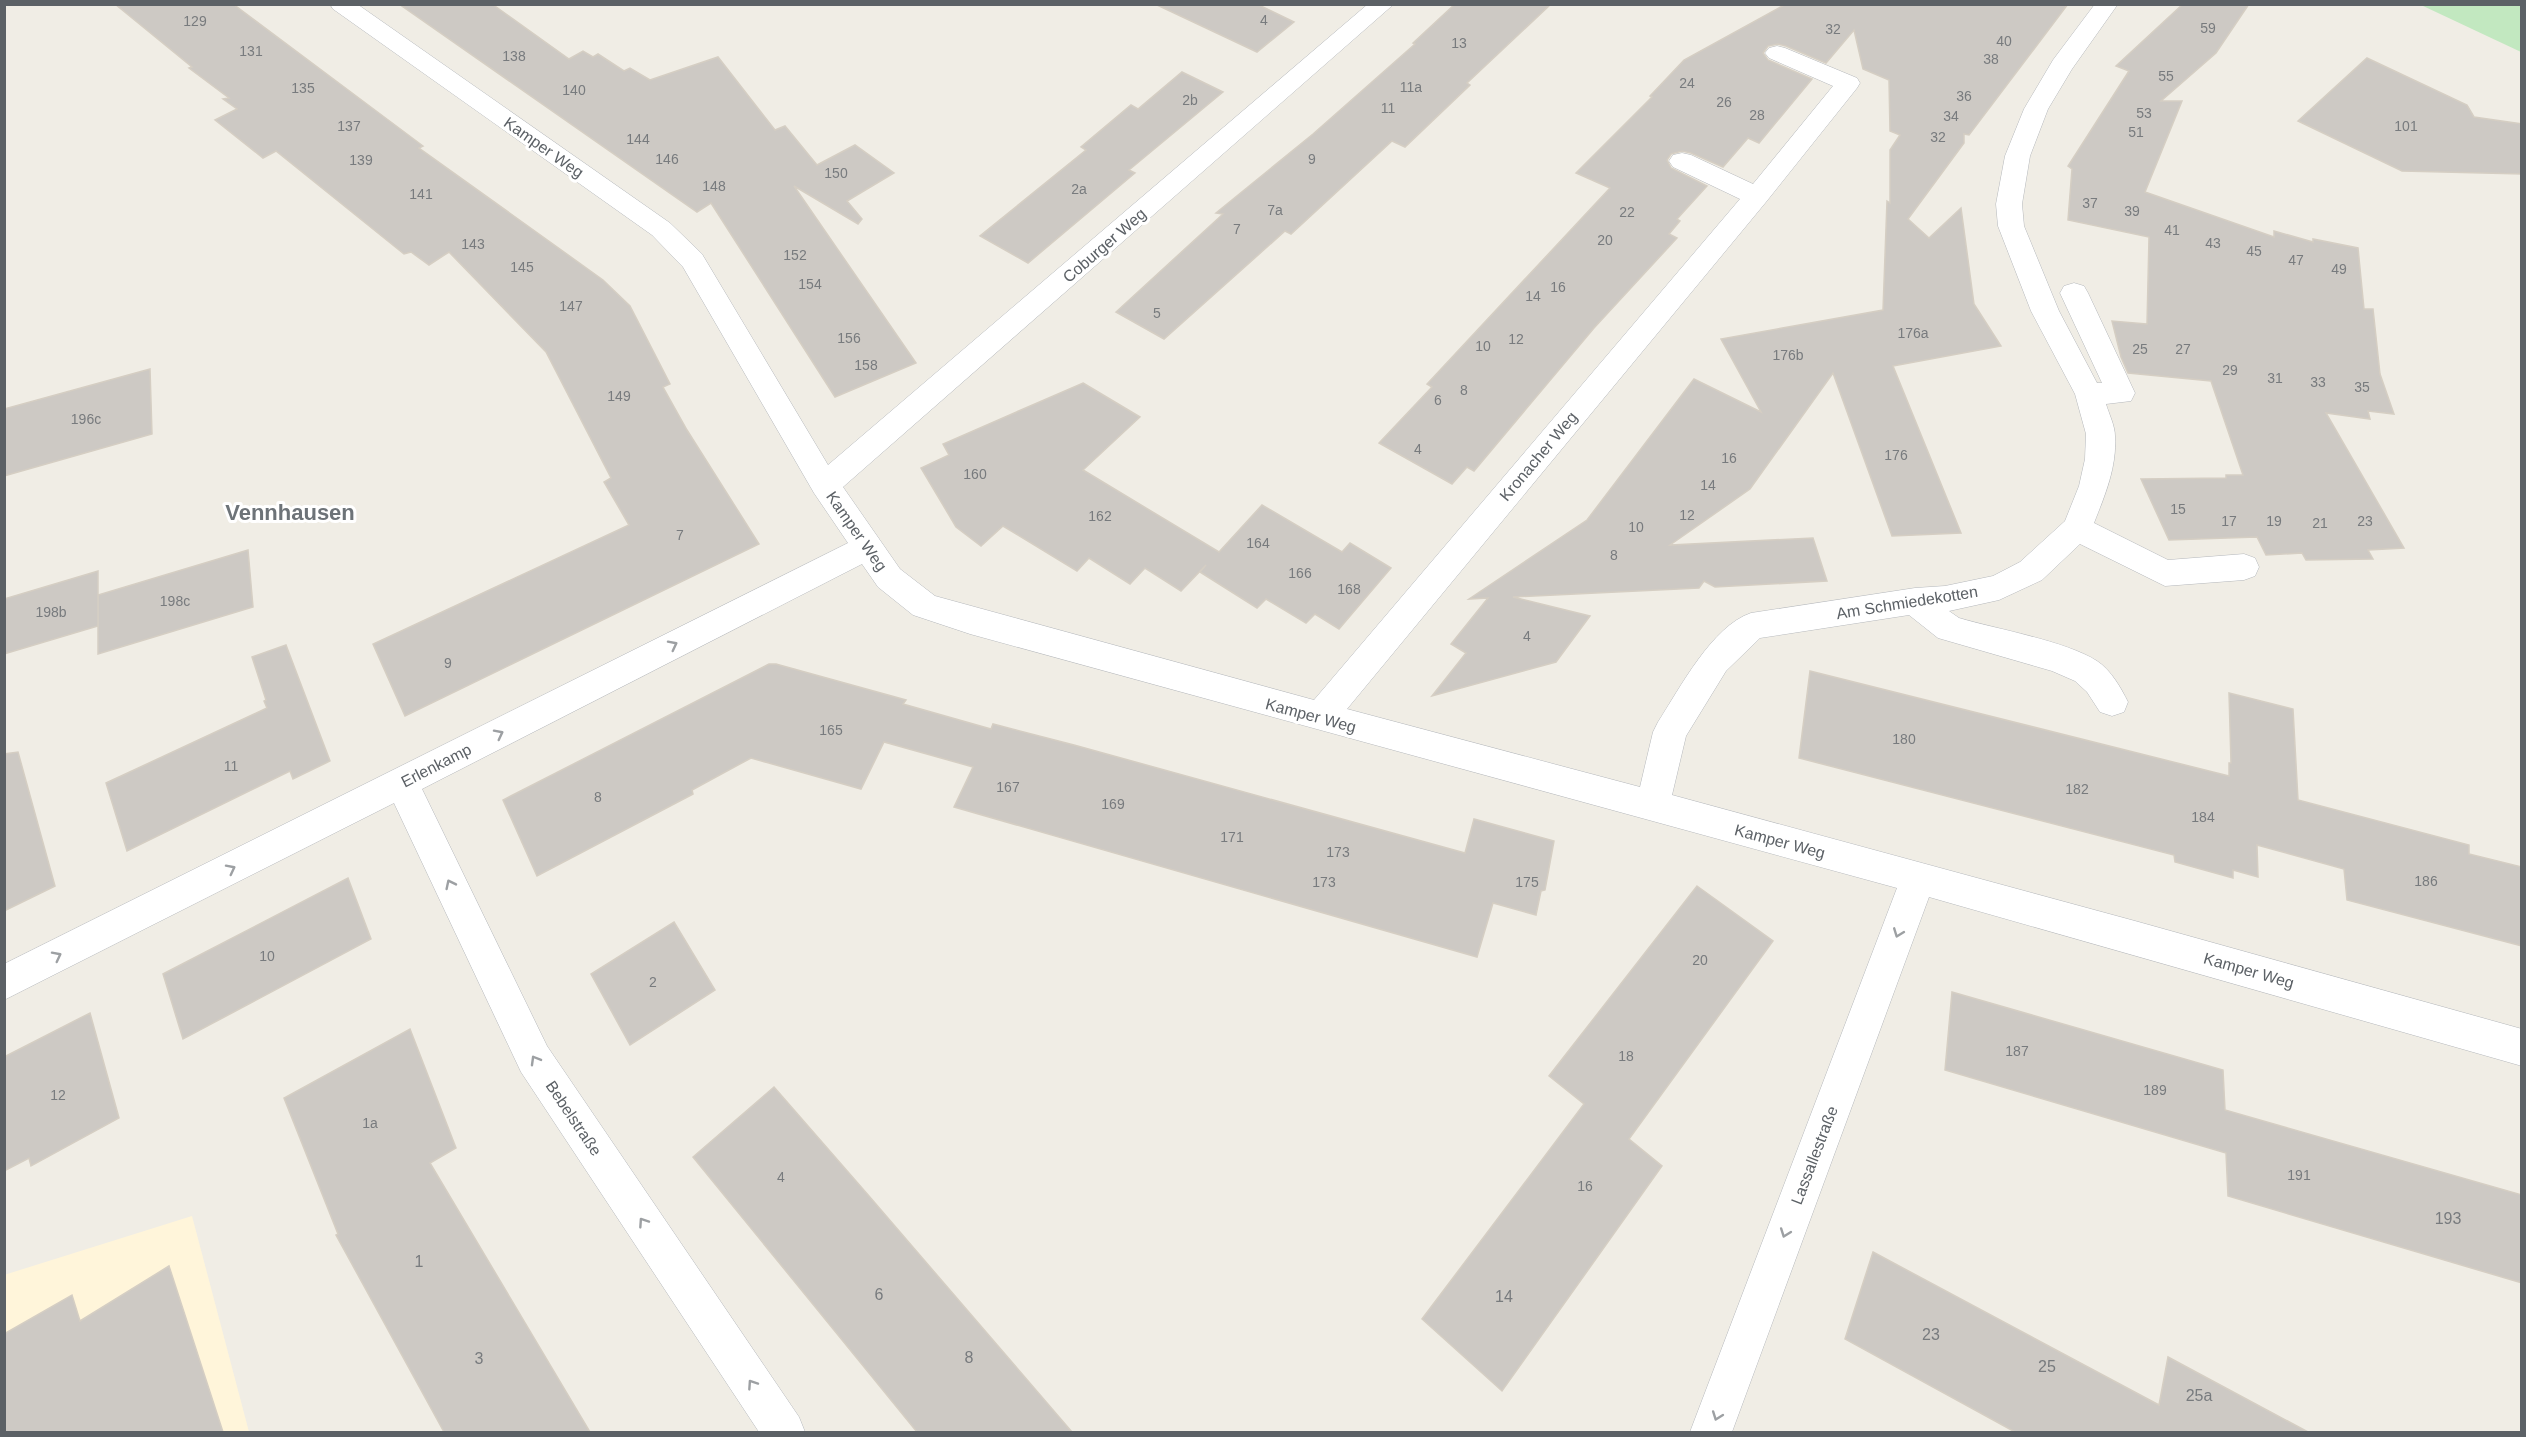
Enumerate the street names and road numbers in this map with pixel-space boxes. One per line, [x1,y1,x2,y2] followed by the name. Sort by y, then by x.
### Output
[501,114,587,181] street label: Kamper Weg
[1060,205,1149,286] street label: Coburger Weg
[1496,408,1581,504] street label: Kronacher Weg
[823,488,890,574] street label: Kamper Weg
[1835,583,1979,622] street label: Am Schmiedekotten
[1264,695,1358,736] street label: Kamper Weg
[398,740,474,790] street label: Erlenkamp
[1733,821,1827,862] street label: Kamper Weg
[2202,949,2296,991] street label: Kamper Weg
[542,1078,605,1159] street label: Bebelstraße
[1788,1103,1841,1207] street label: Lassallestraße

